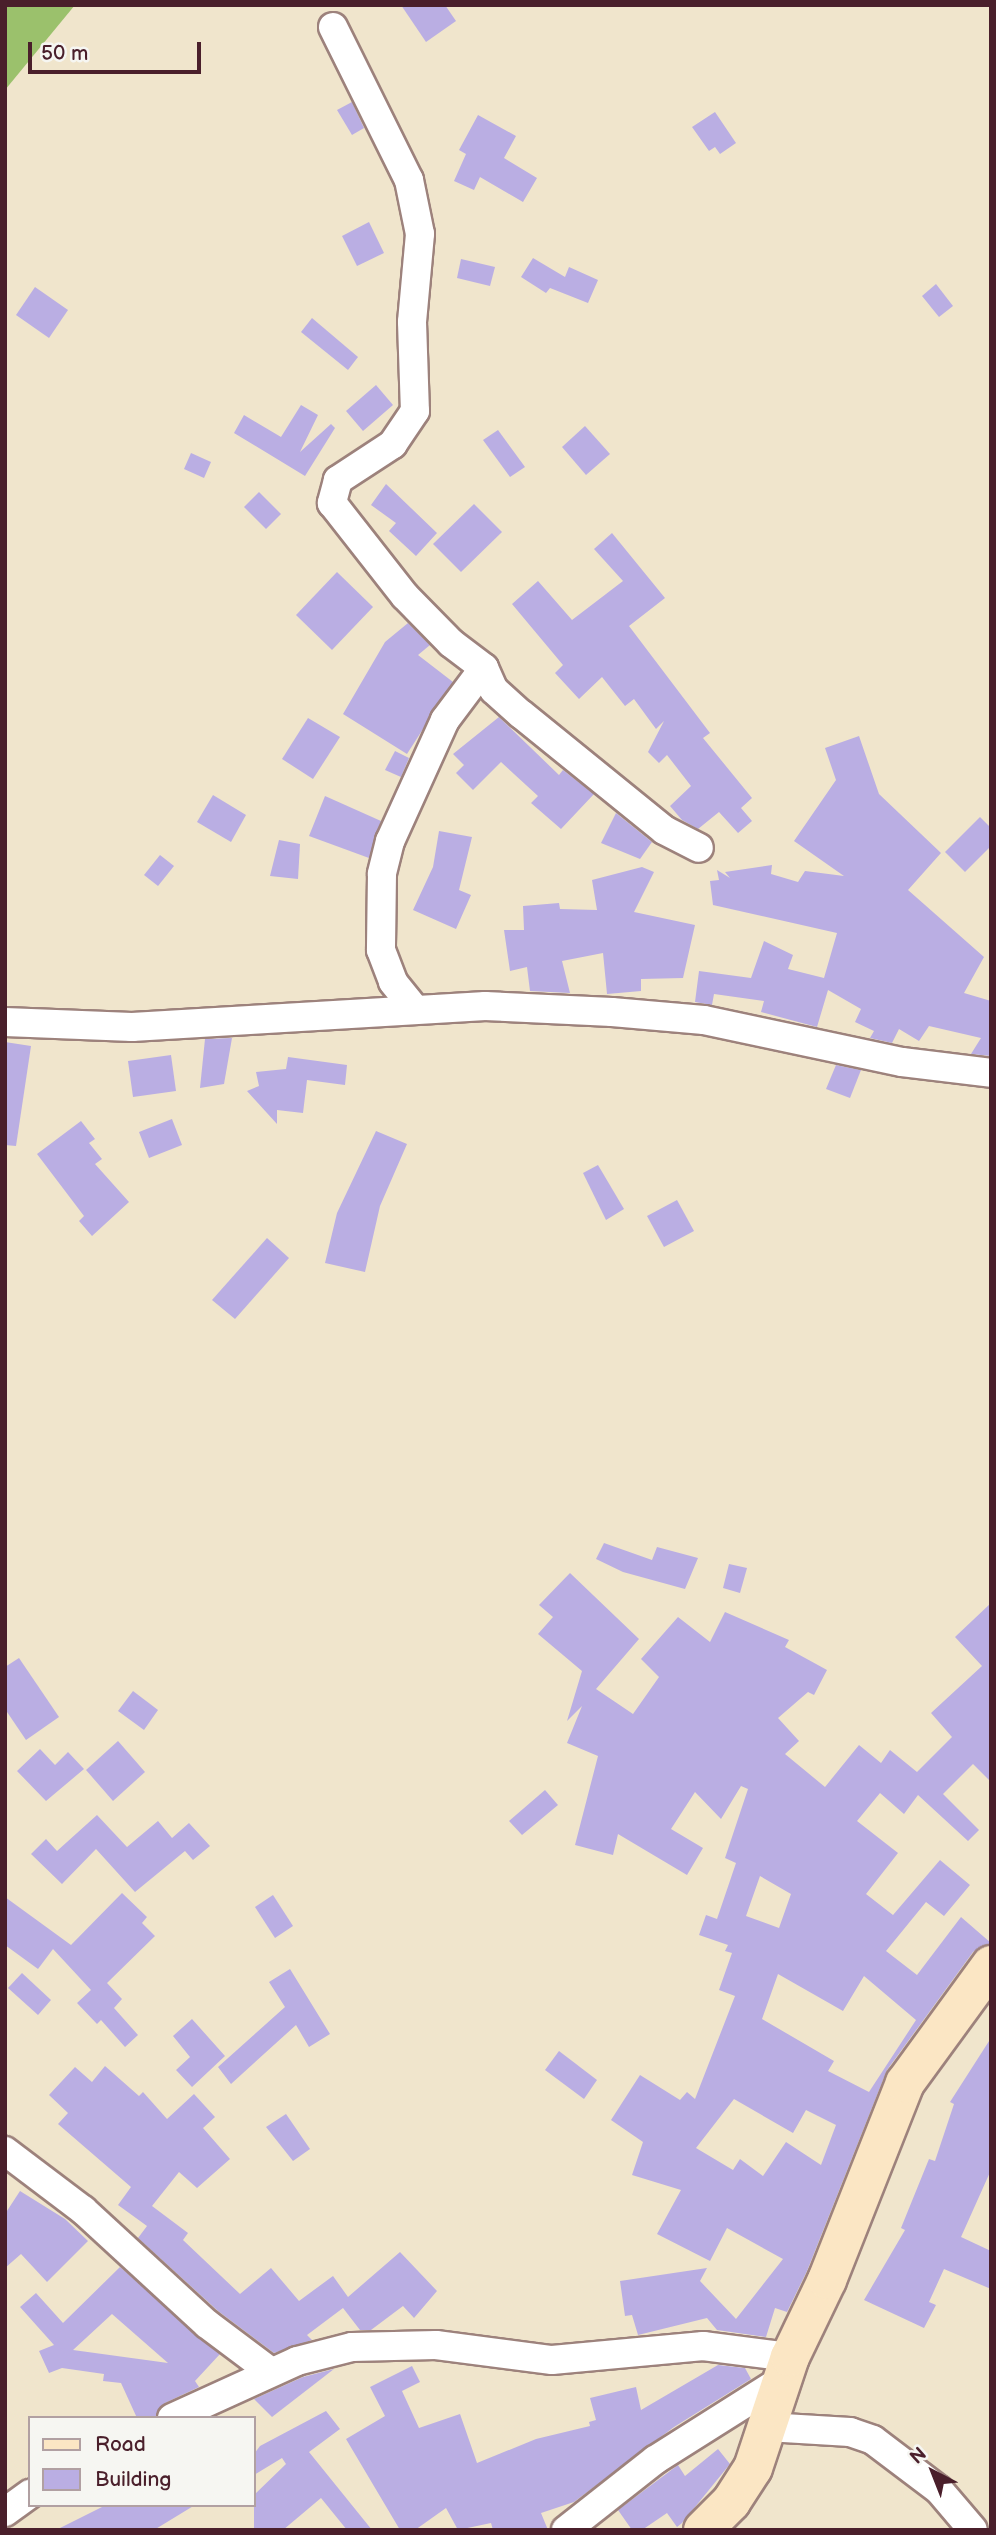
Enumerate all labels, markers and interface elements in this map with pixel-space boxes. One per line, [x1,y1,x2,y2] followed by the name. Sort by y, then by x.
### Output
[32,28,205,72] scale bar
[41,41,88,66] text: 50 m
[28,2416,256,2507] legend
[95,2432,146,2457] text: Road
[898,2437,968,2507] north arrow
[906,2443,932,2469] text: N
[95,2467,171,2492] text: Building

